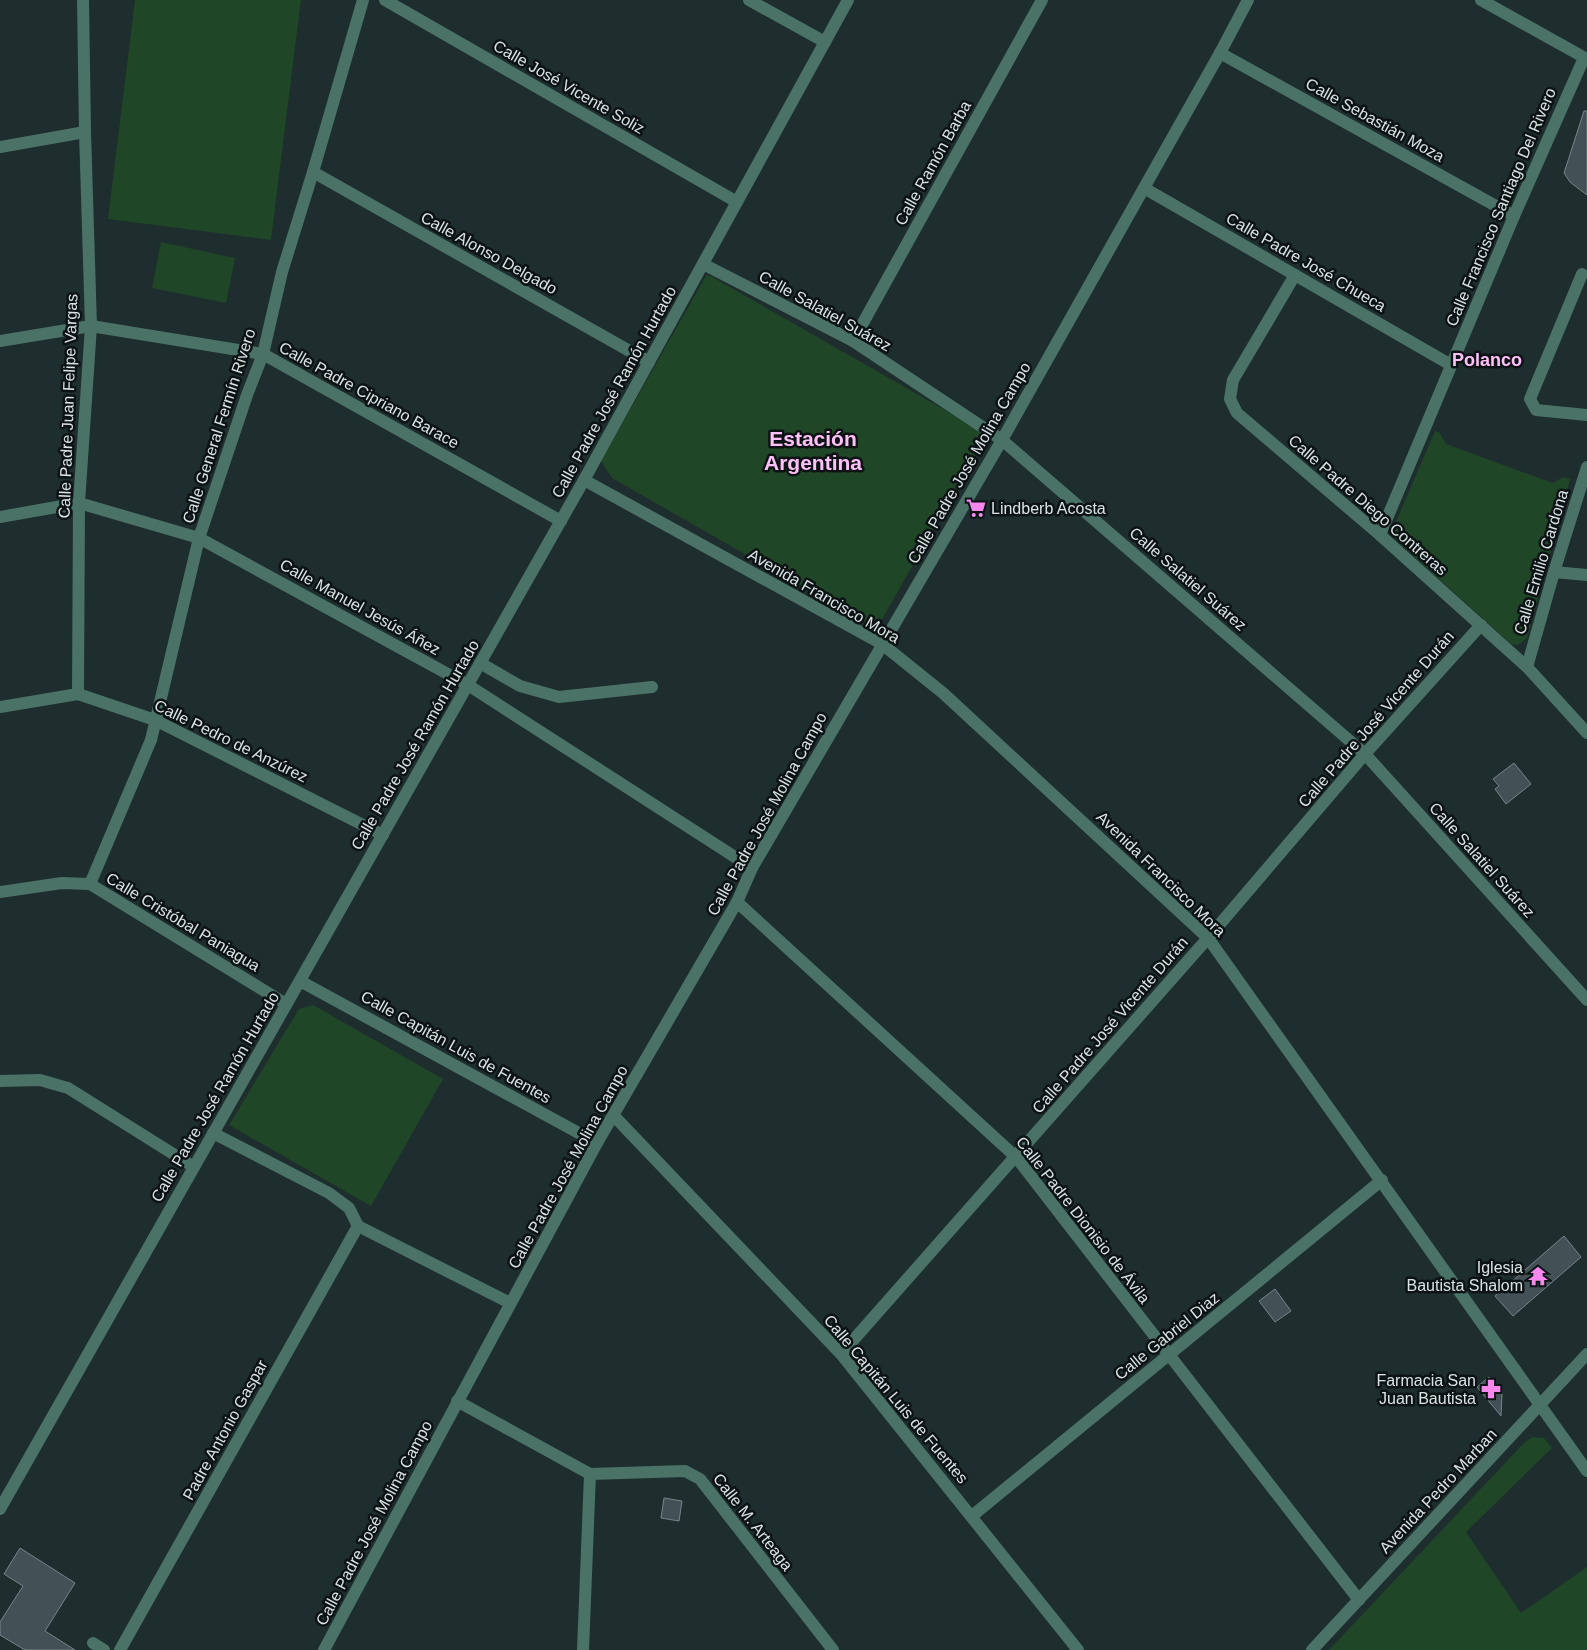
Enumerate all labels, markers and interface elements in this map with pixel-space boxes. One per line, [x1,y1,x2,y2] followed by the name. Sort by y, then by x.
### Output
[491,37,647,137] street label: Calle José Vicente Soliz
[1303,75,1447,165] street label: Calle Sebastián Moza
[1443,85,1559,329] street label: Calle Francisco Santiago Del Rivero
[892,98,974,228] street label: Calle Ramón Barba
[418,208,560,298] street label: Calle Alonso Delgado
[1223,209,1389,315] street label: Calle Padre José Chueca
[756,268,894,354] street label: Calle Salatiel Suárez
[549,283,679,501] street label: Calle Padre José Ramón Hurtado
[56,293,80,519] street label: Calle Padre Juan Felipe Vargas
[179,326,259,525] street label: Calle General Fermín Rivero
[276,338,462,452] street label: Calle Padre Cipriano Barace
[1452,350,1522,370] district label: Polanco
[904,359,1034,567] street label: Calle Padre José Molina Campo
[764,427,862,474] district label: Estación Argentina
[1285,431,1451,579] street label: Calle Padre Diego Contreras
[1511,488,1571,636] street label: Calle Emilio Cardona
[965,497,987,519] supermarket icon: Lindberb Acosta
[991,500,1106,517] place label: Lindberb Acosta
[1126,524,1250,634] street label: Calle Salatiel Suárez
[745,546,903,646] street label: Avenida Francisco Mora
[277,555,444,658] street label: Calle Manuel Jesús Áñez
[1295,628,1457,810] street label: Calle Padre José Vicente Durán
[348,637,482,853] street label: Calle Padre José Ramón Hurtado
[152,697,310,785] street label: Calle Pedro de Anzúrez
[704,709,830,918] street label: Calle Padre José Molina Campo
[1426,799,1538,921] street label: Calle Salatiel Suárez
[1093,808,1229,940] street label: Avenida Francisco Mora
[103,869,263,975] street label: Calle Cristóbal Paniagua
[1029,934,1191,1116] street label: Calle Padre José Vicente Durán
[358,988,554,1106] street label: Calle Capitán Luis de Fuentes
[148,989,282,1205] street label: Calle Padre José Ramón Hurtado
[505,1062,631,1271] street label: Calle Padre José Molina Campo
[1013,1133,1154,1307] street label: Calle Padre Dionisio de Ávila
[1406,1259,1523,1294] place label: Iglesia Bautista Shalom
[1527,1265,1549,1287] temple icon: Iglesia Bautista Shalom
[1112,1289,1222,1383] street label: Calle Gabriel Diaz
[821,1311,971,1487] street label: Calle Capitán Luis de Fuentes
[179,1356,271,1503] street label: Padre Antonio Gaspar
[1376,1372,1476,1407] place label: Farmacia San Juan Bautista
[1480,1378,1502,1400] pharmacy icon: Farmacia San Juan Bautista
[313,1418,435,1628] street label: Calle Padre José Molina Campo
[1376,1425,1500,1557] street label: Avenida Pedro Marban
[710,1470,796,1574] street label: Calle M. Arteaga

